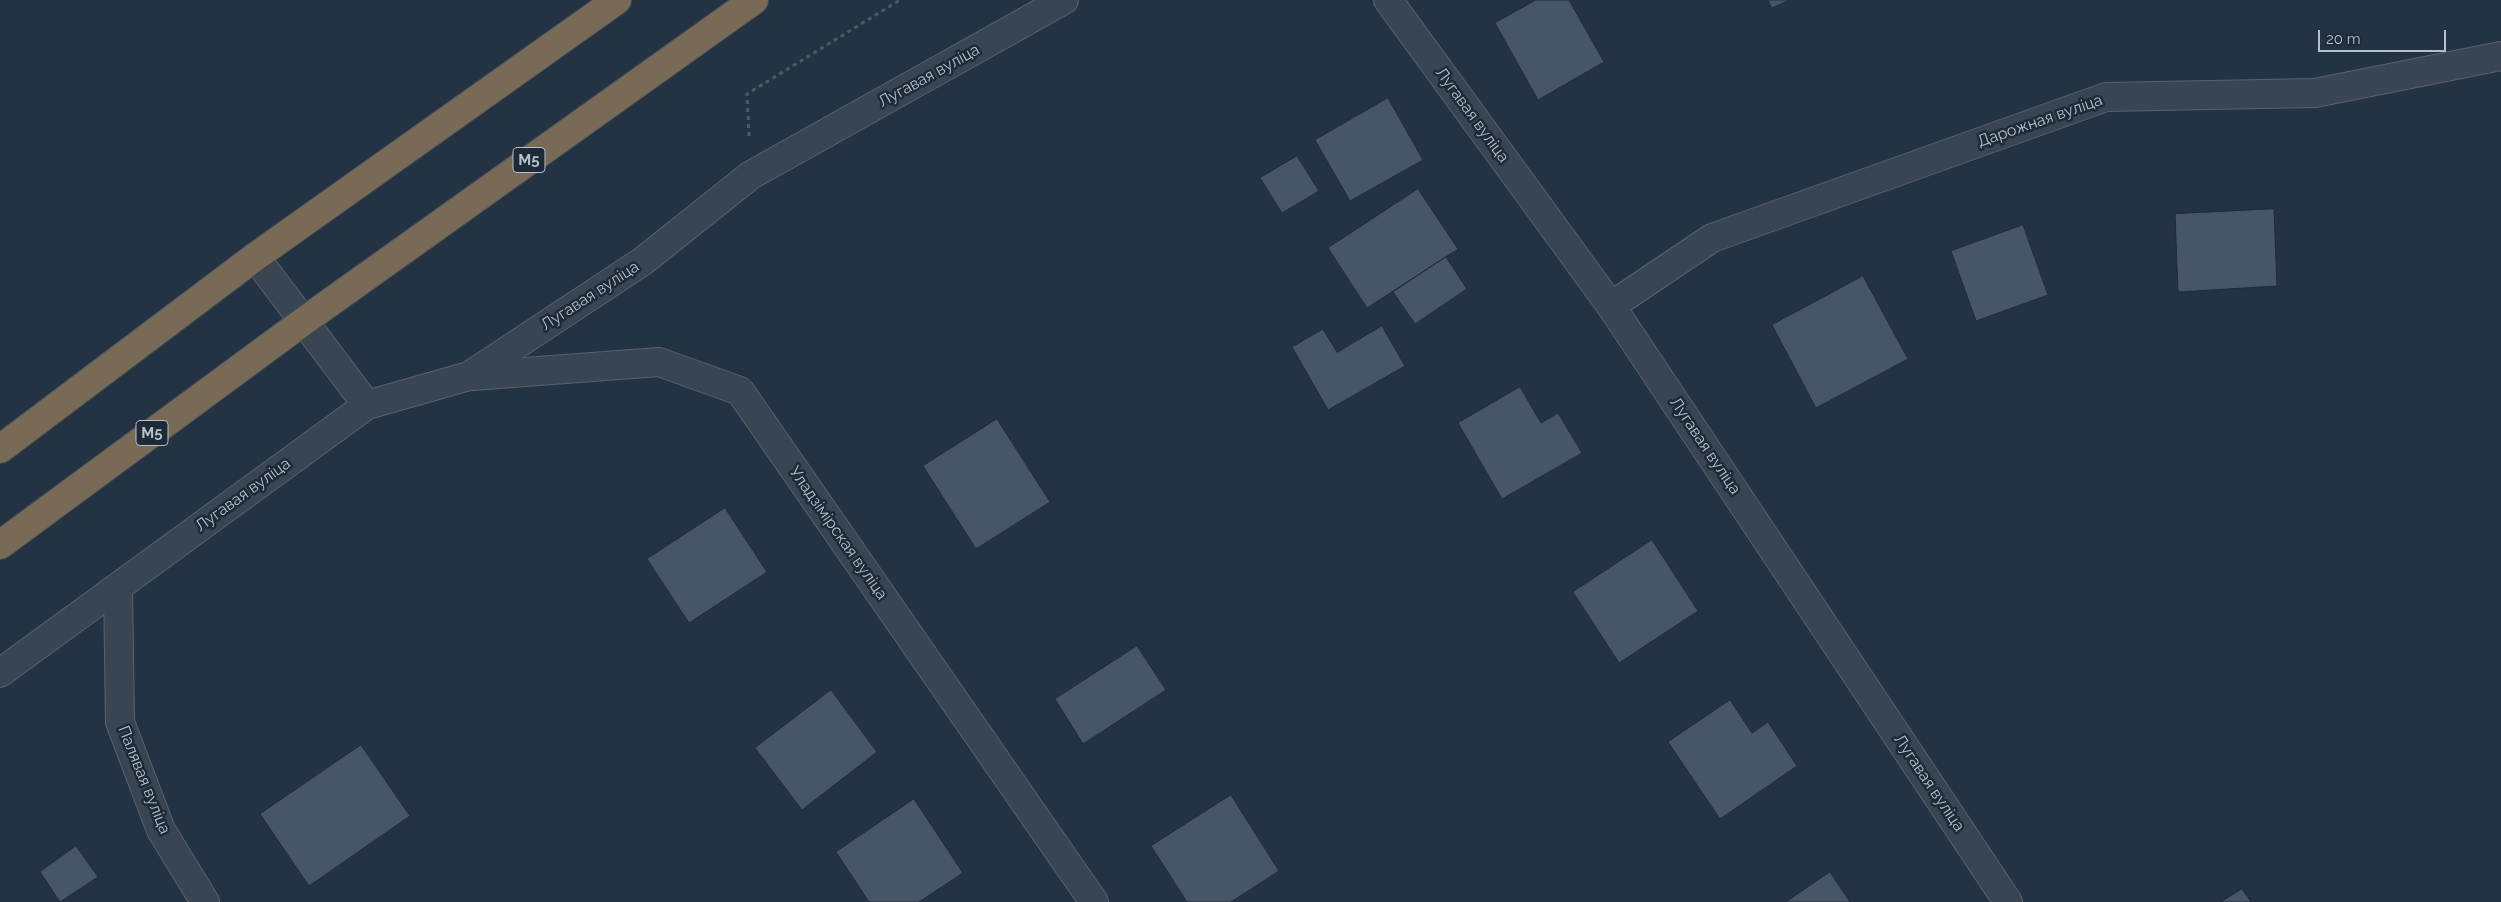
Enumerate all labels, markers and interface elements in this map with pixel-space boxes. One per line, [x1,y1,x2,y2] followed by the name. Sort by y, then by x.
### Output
[2321,20,2448,52] scale bar
[2326,30,2361,48] text: 20 m
[875,40,983,112] street label: Лугавая вуліца
[1431,64,1513,166] street label: Лугавая вуліца
[1975,91,2105,151] street label: Дарожная вуліца
[513,148,545,172] road number: М5
[537,257,643,335] street label: Лугавая вуліца
[1665,394,1745,498] street label: Лугавая вуліца
[136,420,168,446] road number: М5
[192,454,294,536] street label: Лугавая вуліца
[785,463,891,603] street label: Уладзімірская вуліца
[114,723,174,837] street label: Палявая вуліца
[1889,731,1969,835] street label: Лугавая вуліца

